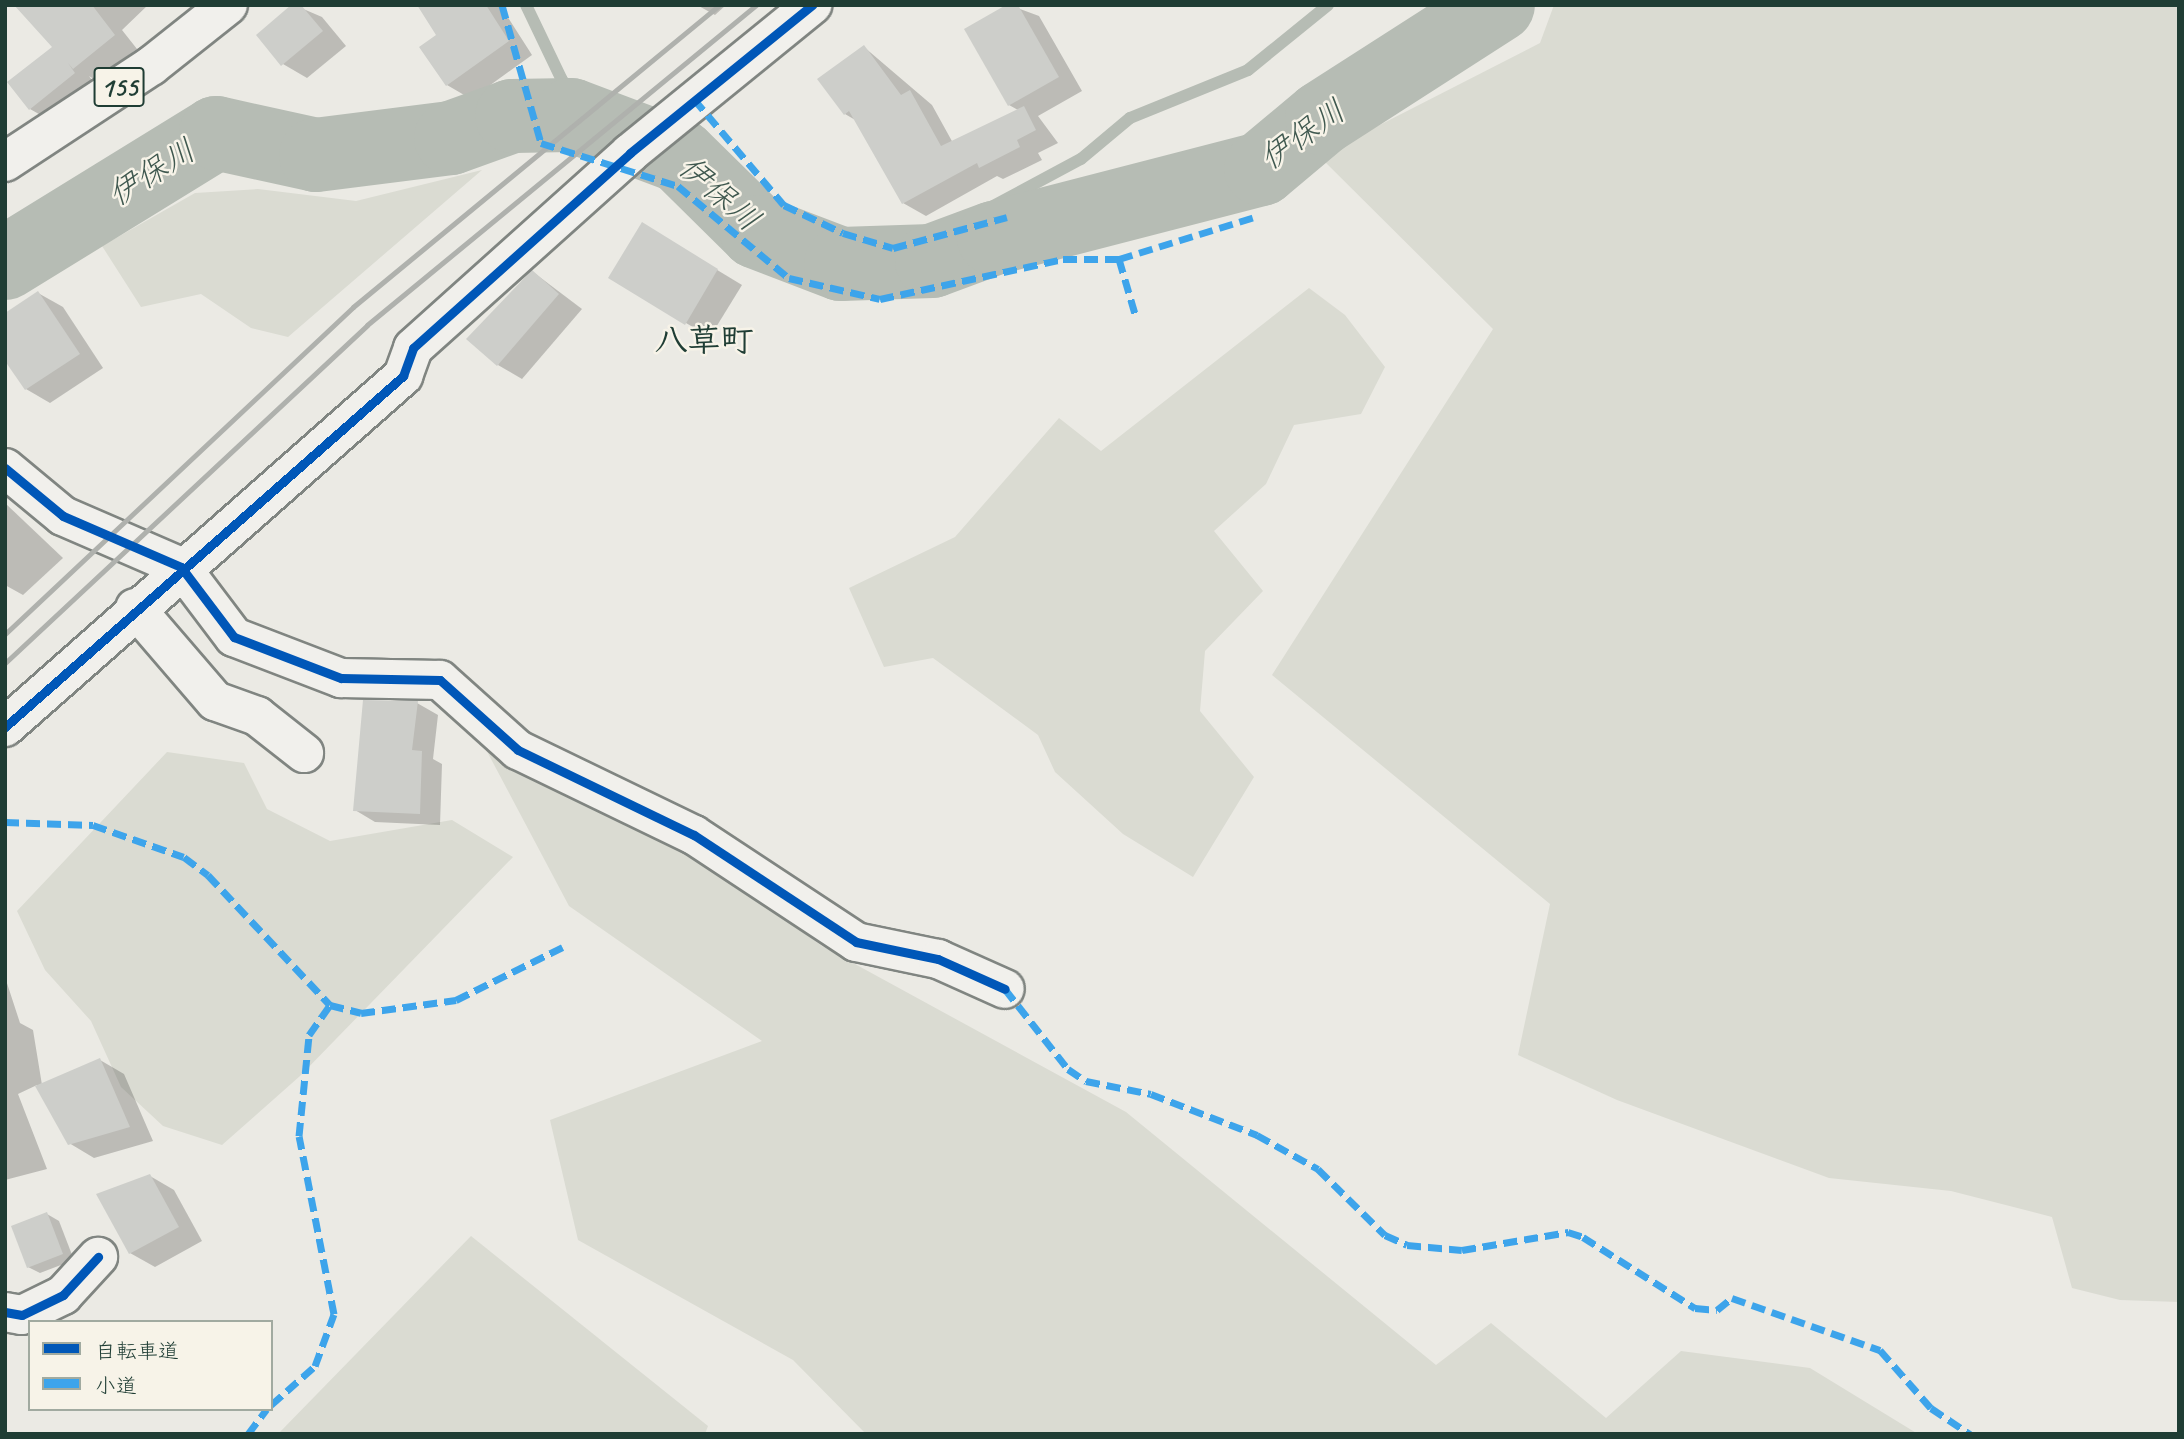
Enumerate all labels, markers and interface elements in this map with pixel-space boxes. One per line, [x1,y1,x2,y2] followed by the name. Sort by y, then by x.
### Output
[93,62,145,112] road number: 155
[1253,92,1353,178] water label: 伊保川
[101,131,203,215] water label: 伊保川
[670,148,768,240] water label: 伊保川
[655,321,753,361] district label: 八草町
[28,1320,273,1411] legend
[95,1338,179,1364] text: 自転車道
[95,1373,137,1399] text: 小道

